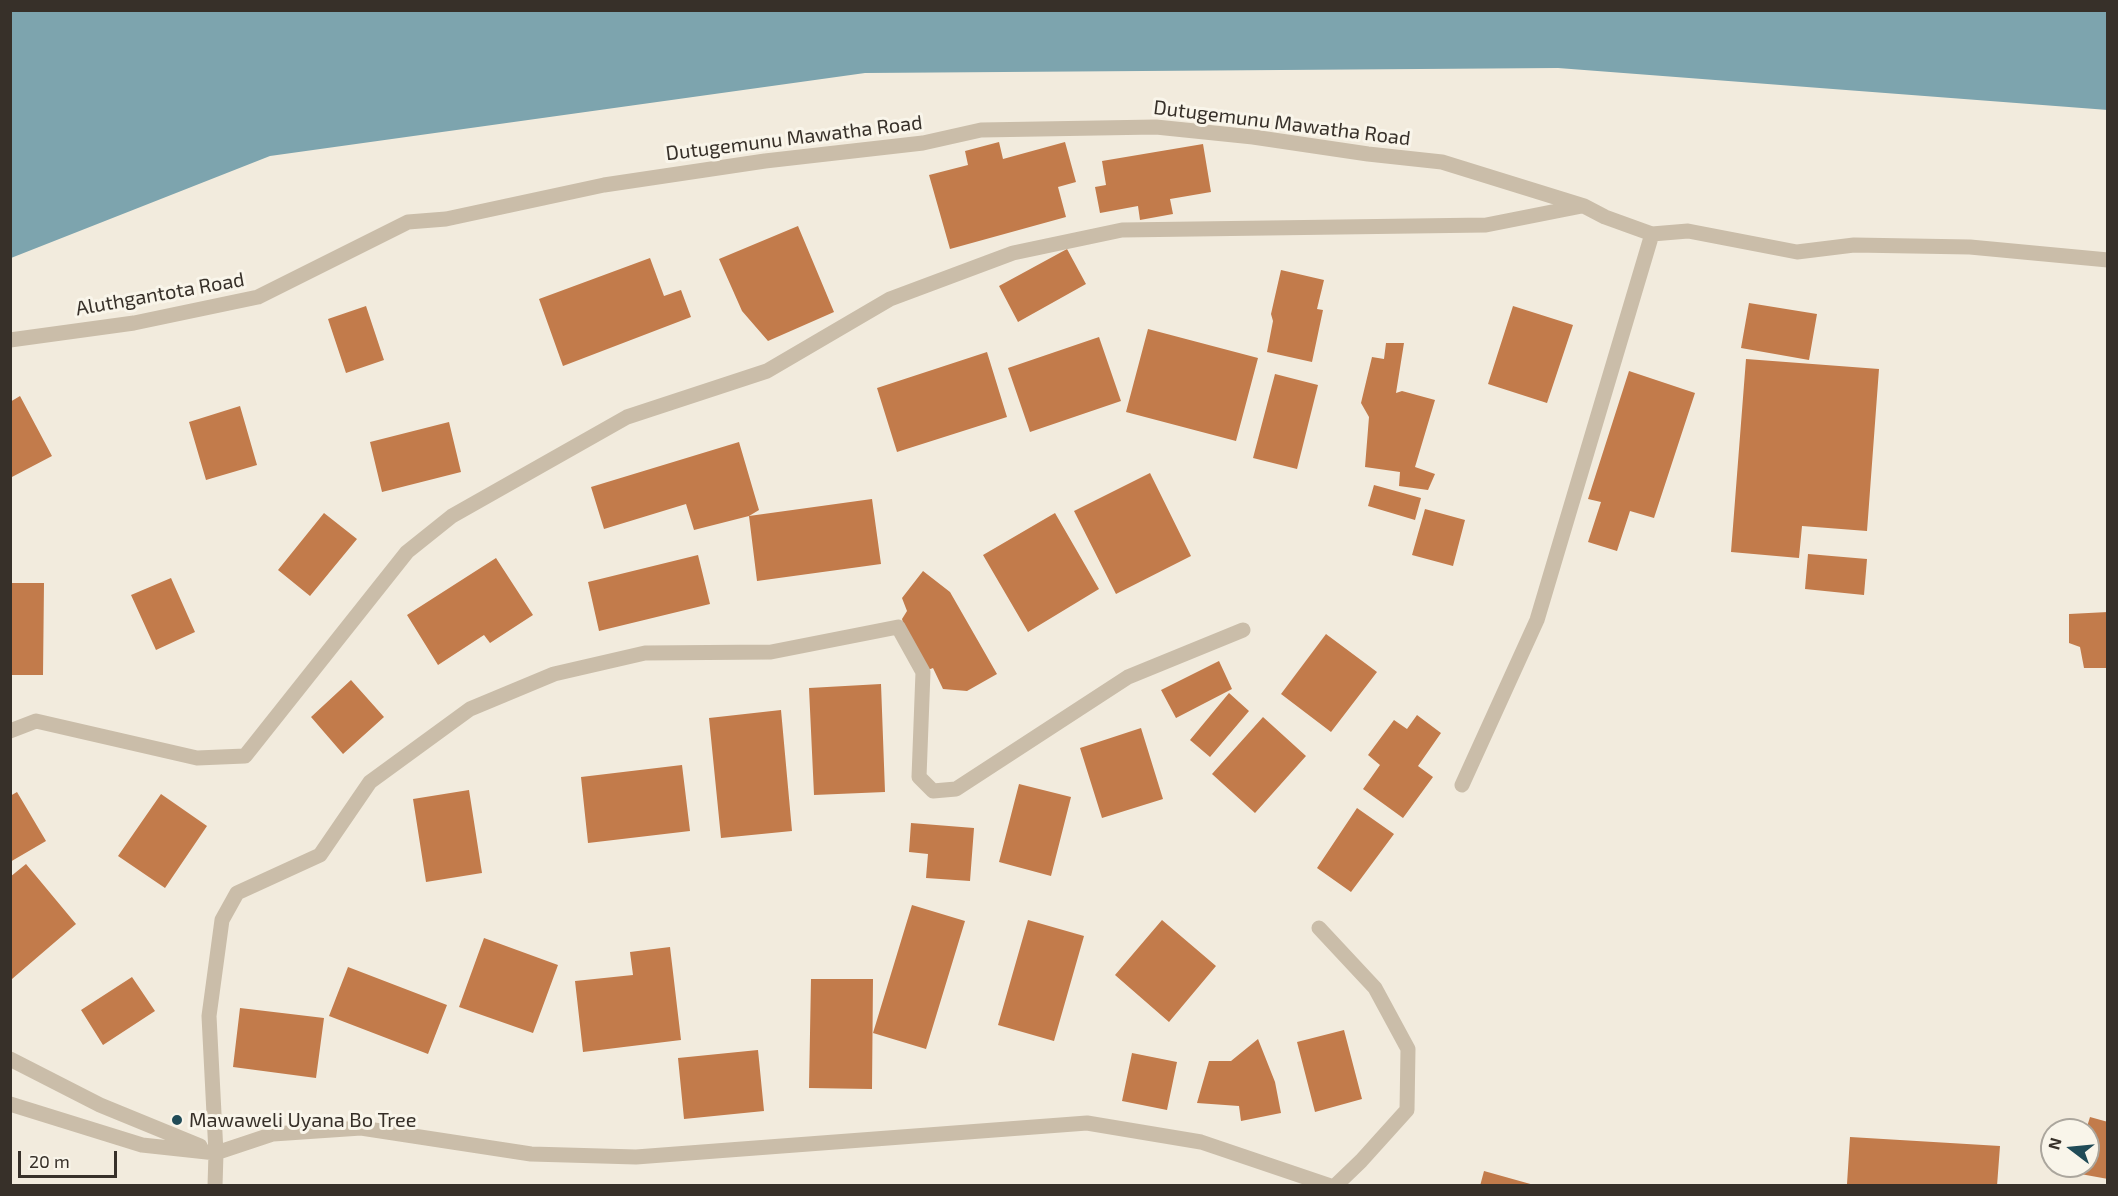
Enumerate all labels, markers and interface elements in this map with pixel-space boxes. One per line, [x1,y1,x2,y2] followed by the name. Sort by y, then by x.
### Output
[1152,95,1412,151] street label: Dutugemunu Mawatha Road
[664,110,924,166] street label: Dutugemunu Mawatha Road
[74,267,246,321] street label: Aluthgantota Road
[189,1108,416,1132] place label: Mawaweli Uyana Bo Tree
[170,1113,184,1127] marker: Mawaweli Uyana Bo Tree
[2040,1118,2100,1178] north arrow
[2043,1135,2065,1152] text: N
[21,1139,120,1177] scale bar
[29,1150,70,1172] text: 20 m

